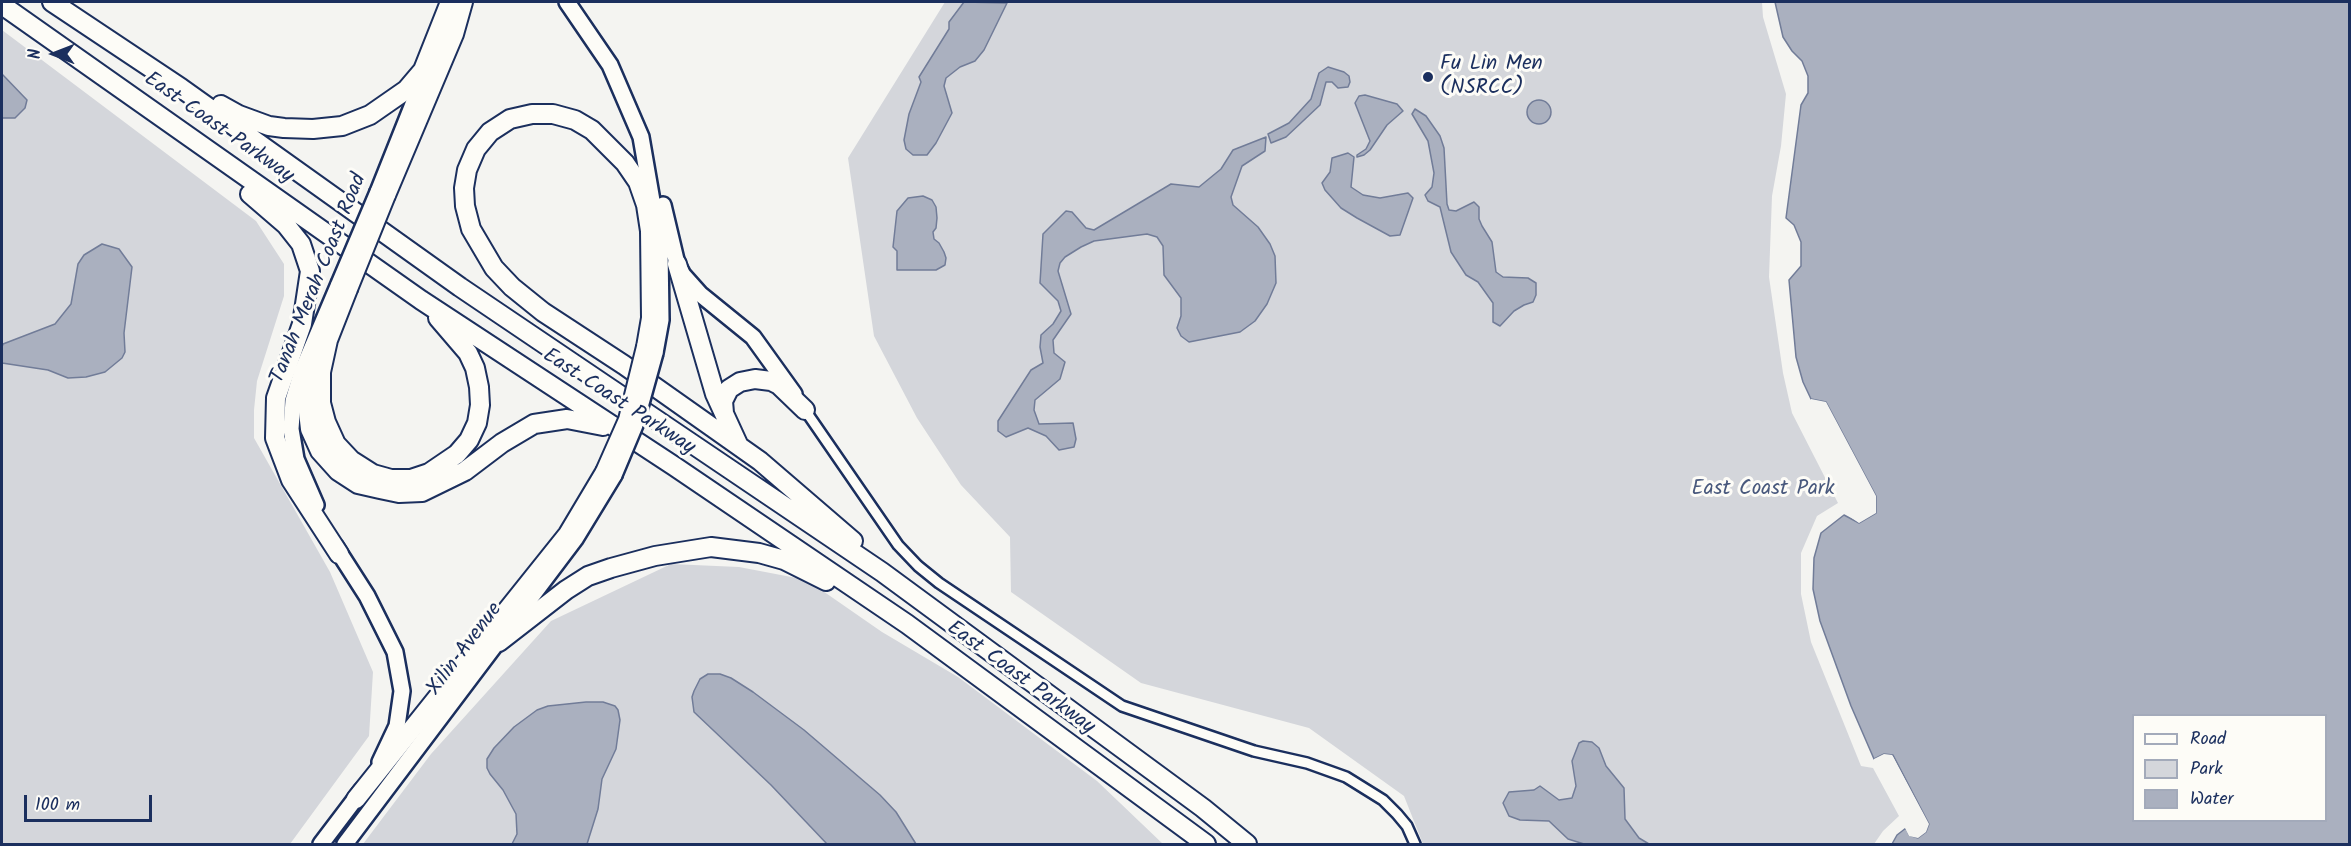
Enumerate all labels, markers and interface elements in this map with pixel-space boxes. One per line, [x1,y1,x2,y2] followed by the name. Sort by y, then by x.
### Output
[24,24,84,84] north arrow
[23,49,48,59] text: N
[1440,52,1543,102] place label: Fu Lin Men (NSRCC)
[138,68,298,190] street label: East Coast Parkway
[1421,70,1435,84] marker: Fu Lin Men (NSRCC)
[266,171,374,387] street label: Tanah Merah Coast Road
[537,344,699,462] street label: East Coast Parkway
[1691,477,1835,503] park label: East Coast Park
[423,599,509,701] street label: Xilin Avenue
[941,617,1099,741] street label: East Coast Parkway
[2132,714,2327,822] legend
[2190,725,2226,754] text: Road
[2190,755,2223,784] text: Park
[27,783,154,821] scale bar
[2190,785,2234,814] text: Water
[35,791,80,820] text: 100 m

